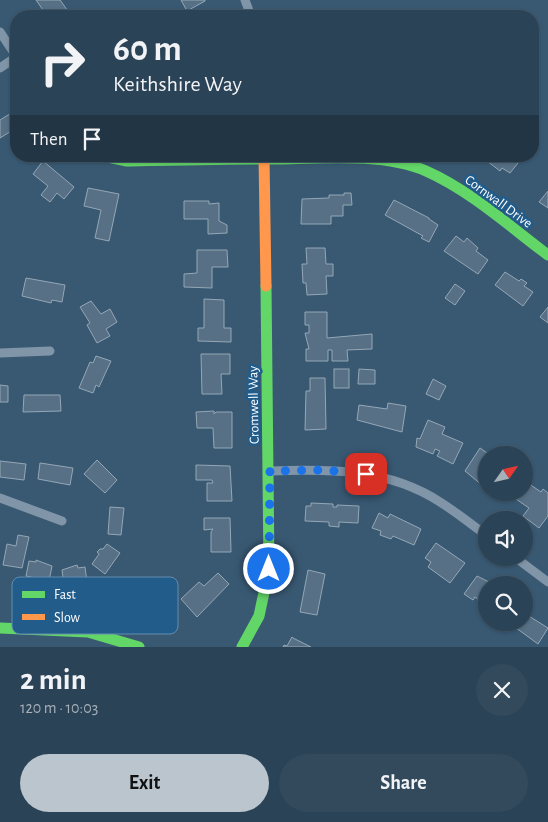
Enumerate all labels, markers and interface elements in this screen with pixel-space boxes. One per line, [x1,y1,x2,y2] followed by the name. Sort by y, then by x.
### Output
[30,30,95,95] icon: right
[113,32,182,67] text: 60 m
[113,73,242,95] text: Keithshire Way
[78,125,106,153] icon: arrive
[30,130,68,149] text: Then
[462,173,535,231] street label: Cornwall Drive
[246,366,262,444] street label: Cromwell Way
[478,446,532,501] north arrow
[478,446,533,631] map controls
[345,453,387,495] pin
[352,460,380,488] icon: arrive
[478,511,533,566] button: sound
[242,542,294,594] position arrow
[478,576,533,631] button: search
[12,577,178,634] legend
[54,588,76,602] text: Fast
[54,611,81,625] text: Slow
[476,664,528,716] button: close
[20,665,87,695] text: 2 min
[20,700,98,716] text: 120 m · 10:03
[20,754,269,812] button: Exit
[279,754,528,812] button: Share

